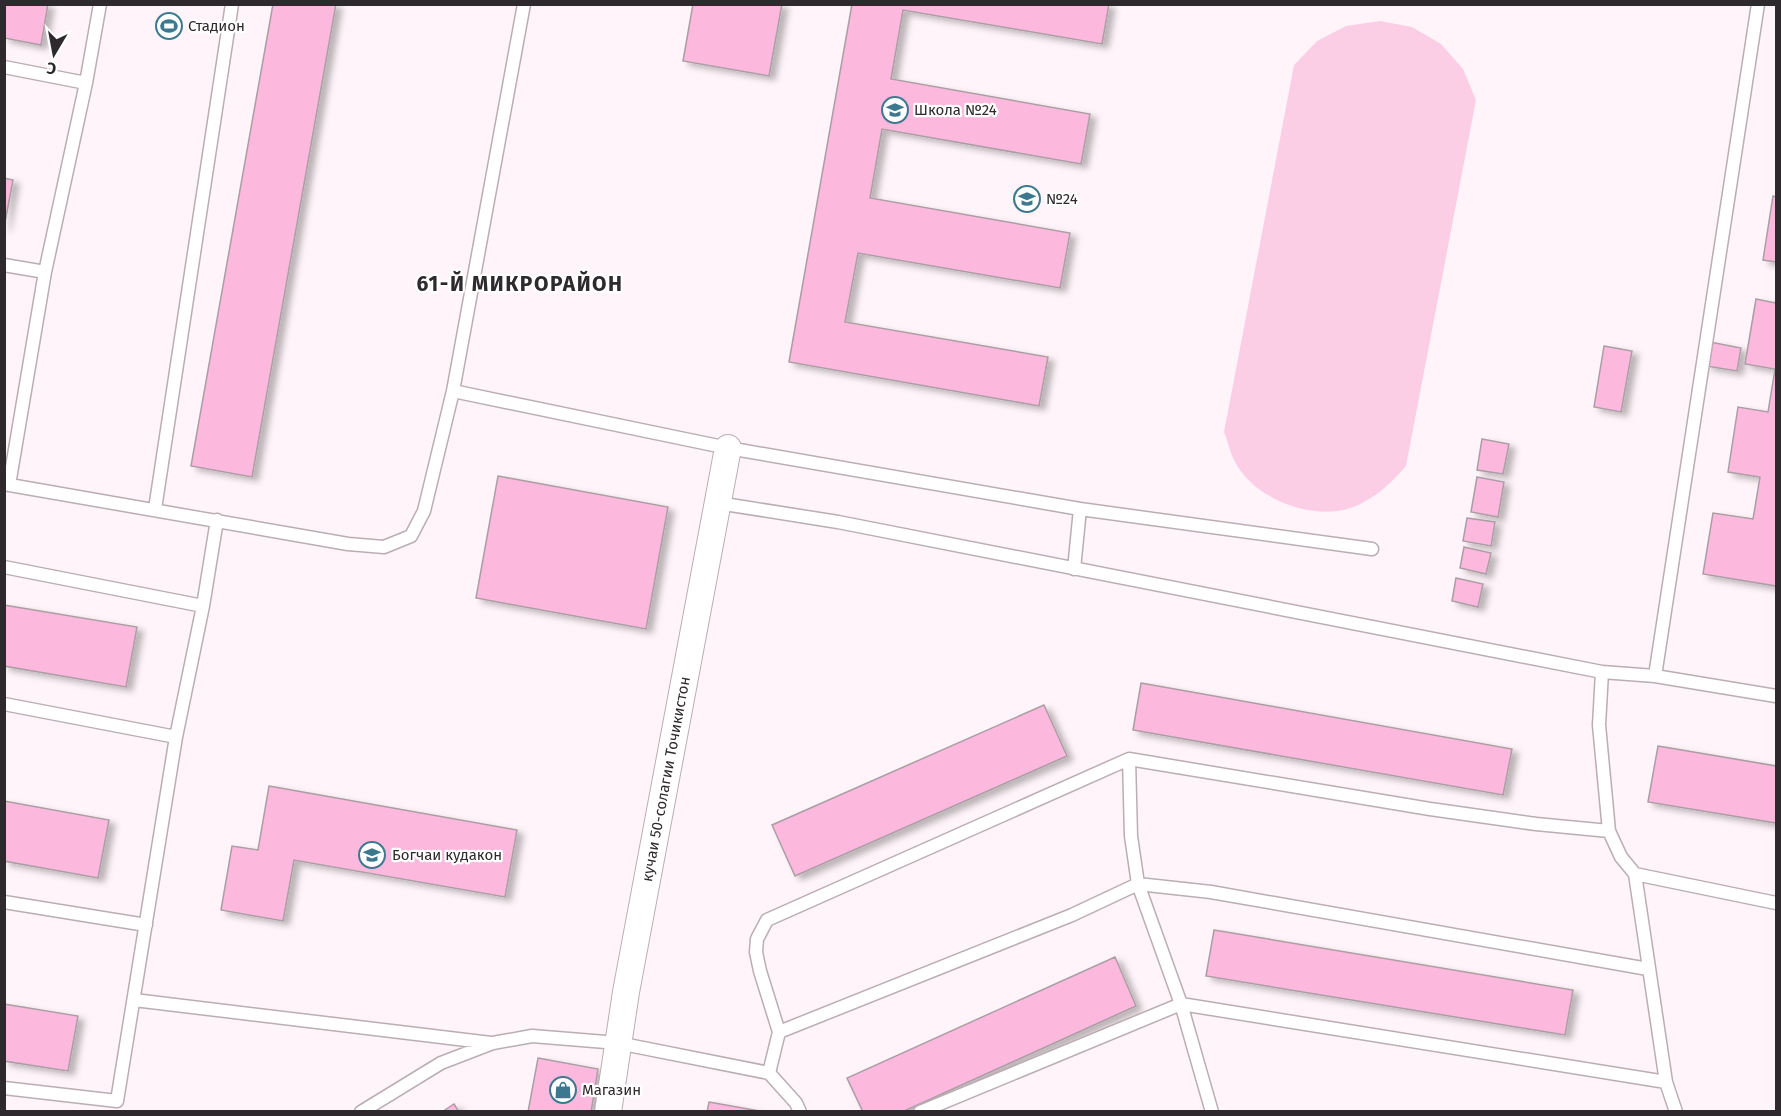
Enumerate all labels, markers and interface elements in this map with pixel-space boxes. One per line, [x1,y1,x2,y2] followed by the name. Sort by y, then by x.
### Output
[154,11,184,41] sports icon: Стадион
[188,17,245,35] place label: Стадион
[24,24,84,84] north arrow
[45,58,58,78] text: С
[880,95,910,125] school or university icon: Школа №24
[914,101,997,119] place label: Школа №24
[1012,184,1042,214] school or university icon: №24
[1046,190,1078,208] place label: №24
[416,270,624,297] district label: 61-Й МИКРОРАЙОН
[638,675,694,883] street label: кучаи 50-солагии Точикистон
[357,840,387,870] school or university icon: Богчаи кудакон
[392,846,502,864] place label: Богчаи кудакон
[548,1075,578,1105] shop icon: Магазин
[582,1081,641,1099] place label: Магазин

